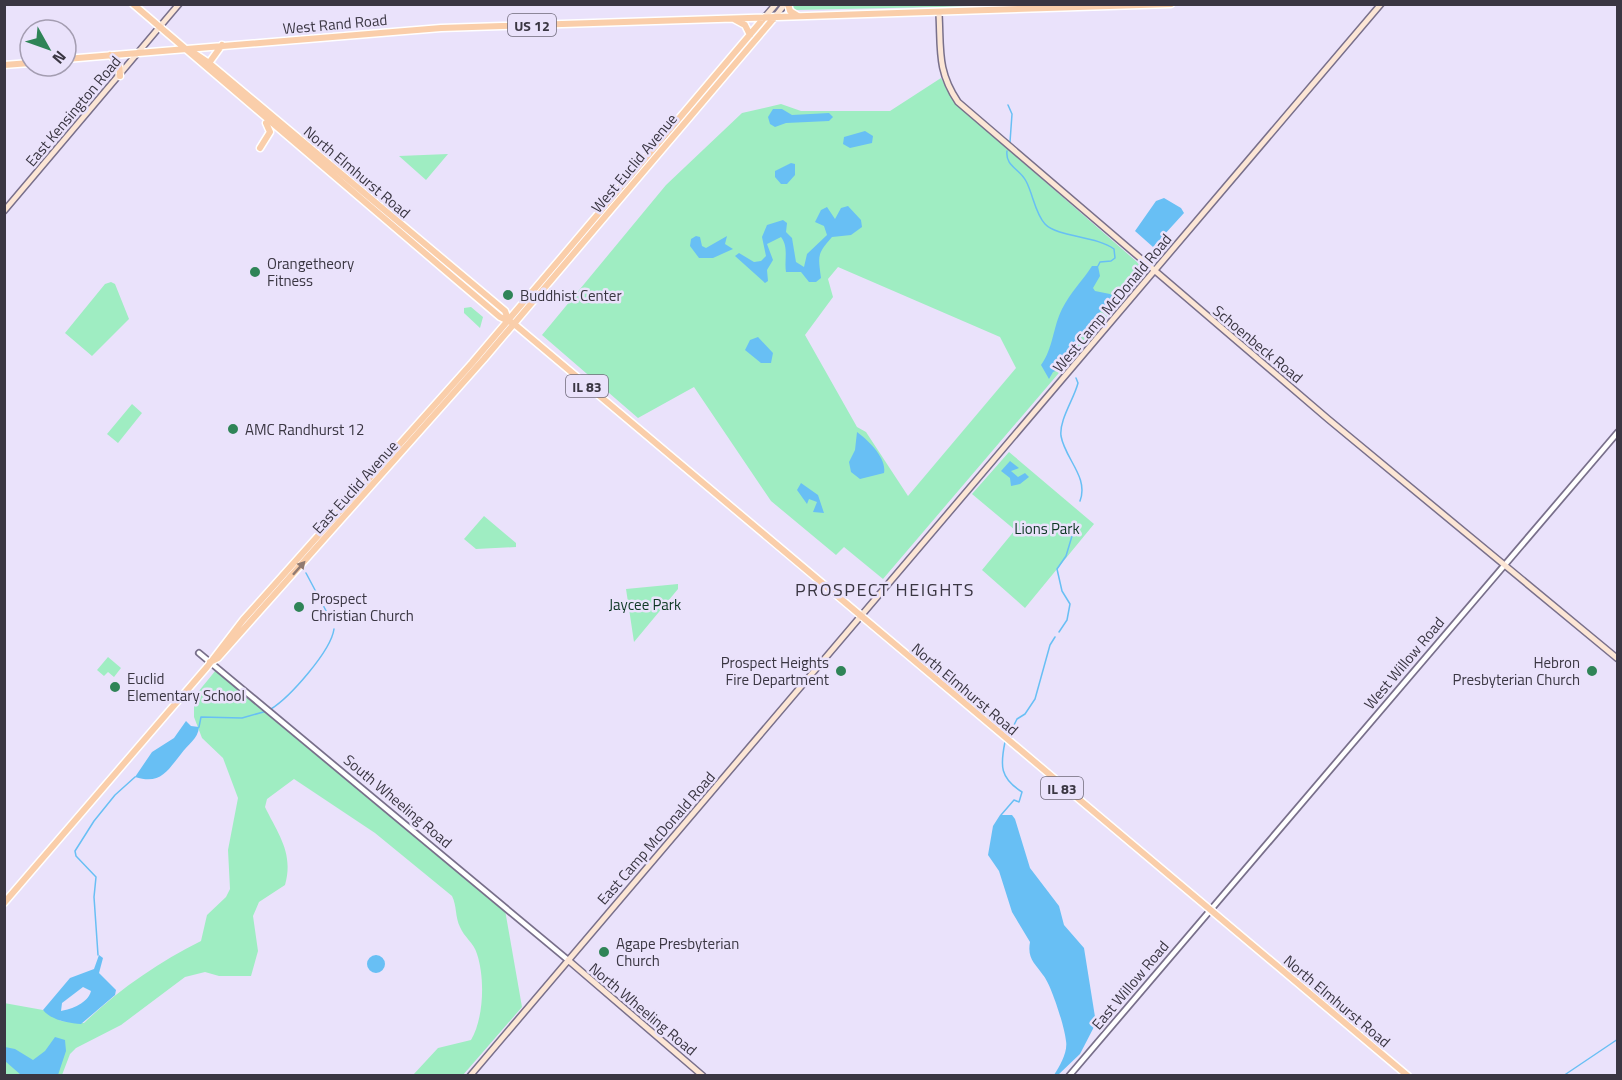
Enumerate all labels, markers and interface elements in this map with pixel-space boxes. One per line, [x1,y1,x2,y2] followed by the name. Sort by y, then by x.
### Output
[282,8,388,40] street label: West Rand Road
[508,14,556,36] road number: US 12
[18,18,78,78] north arrow
[47,46,72,70] text: N
[20,51,126,171] street label: East Kensington Road
[585,108,683,218] street label: West Euclid Avenue
[299,120,415,224] street label: North Elmhurst Road
[1047,229,1177,377] street label: West Camp McDonald Road
[267,252,354,292] place label: Orangetheory Fitness
[248,265,262,279] marker: Orangetheory Fitness
[520,284,622,307] place label: Buddhist Center
[501,288,515,302] marker: Buddhist Center
[1208,299,1308,389] street label: Schoenbeck Road
[566,375,608,397] road number: IL 83
[245,418,364,441] place label: AMC Randhurst 12
[226,422,240,436] marker: AMC Randhurst 12
[307,435,403,539] street label: East Euclid Avenue
[1014,517,1080,540] park label: Lions Park
[291,562,305,576] one-way arrow
[795,576,975,603] district label: PROSPECT HEIGHTS
[311,587,414,627] place label: Prospect Christian Church
[609,593,681,616] park label: Jaycee Park
[292,600,306,614] marker: Prospect Christian Church
[1358,612,1450,714] street label: West Willow Road
[907,637,1023,741] street label: North Elmhurst Road
[721,651,830,691] place label: Prospect Heights Fire Department
[1453,651,1580,691] place label: Hebron Presbyterian Church
[834,664,848,678] marker: Prospect Heights Fire Department
[1585,664,1599,678] marker: Hebron Presbyterian Church
[127,667,245,707] place label: Euclid Elementary School
[108,680,122,694] marker: Euclid Elementary School
[339,749,457,853] street label: South Wheeling Road
[591,766,721,910] street label: East Camp McDonald Road
[1041,777,1083,799] road number: IL 83
[616,932,739,972] place label: Agape Presbyterian Church
[1086,936,1174,1034] street label: East Willow Road
[597,945,611,959] marker: Agape Presbyterian Church
[1279,949,1395,1053] street label: North Elmhurst Road
[584,957,702,1061] street label: North Wheeling Road

